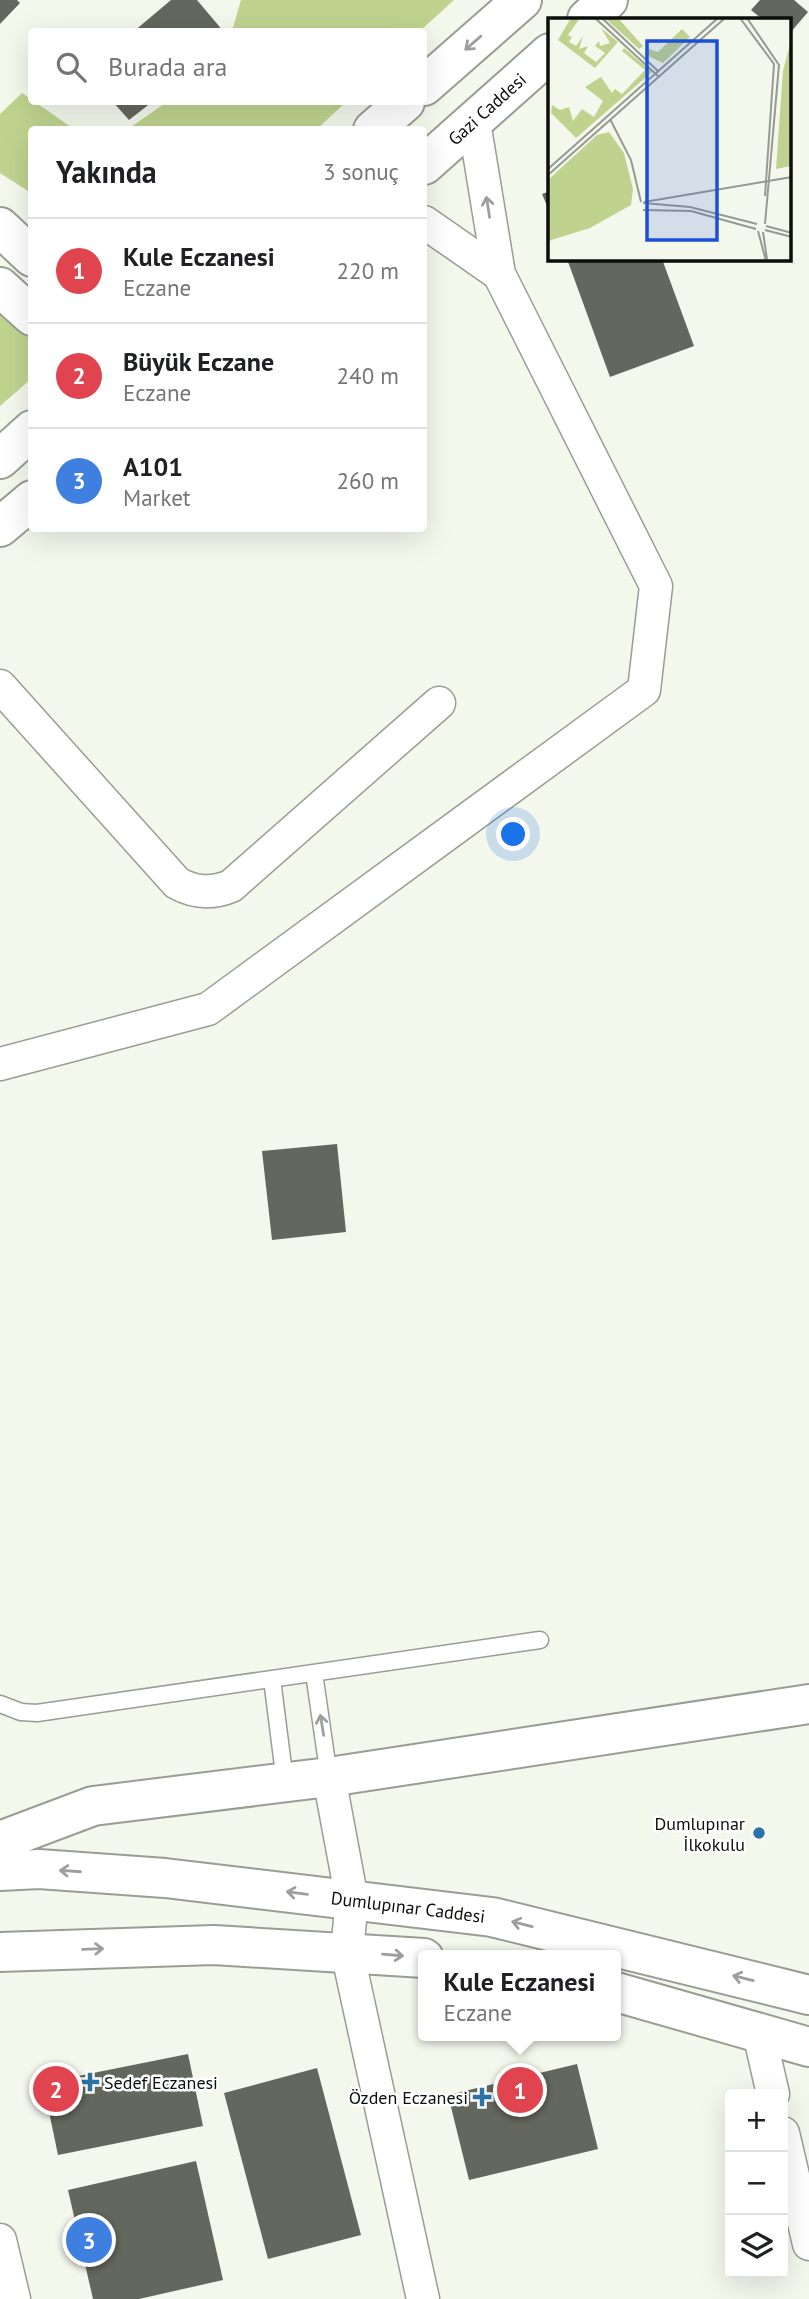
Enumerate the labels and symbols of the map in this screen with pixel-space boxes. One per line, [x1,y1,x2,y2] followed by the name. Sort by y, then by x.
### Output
[548,18,792,261] inset map
[464,35,482,51] one-way arrow
[443,68,531,150] street label: Gazi Caddesi
[481,196,494,219] one-way arrow
[496,817,530,851] your location
[315,1714,328,1737] one-way arrow
[654,1812,745,1856] place label: Dumlupınar İlkokulu
[751,1825,767,1841] marker: Dumlupınar İlkokulu
[59,1865,82,1878] one-way arrow
[330,1886,486,1928] street label: Dumlupınar Caddesi
[286,1887,308,1900] one-way arrow
[511,1917,534,1931] one-way arrow
[81,1942,104,1955] one-way arrow
[382,1949,404,1962] one-way arrow
[732,1971,755,1984] one-way arrow
[33,2063,79,2115] pin: 2
[497,2064,543,2116] pin: 1
[104,2071,218,2094] place label: Sedef Eczanesi
[82,2074,98,2090] marker: Sedef Eczanesi
[349,2086,468,2109] place label: Özden Eczanesi
[474,2089,490,2105] marker: Özden Eczanesi
[66,2214,112,2266] pin: 3

